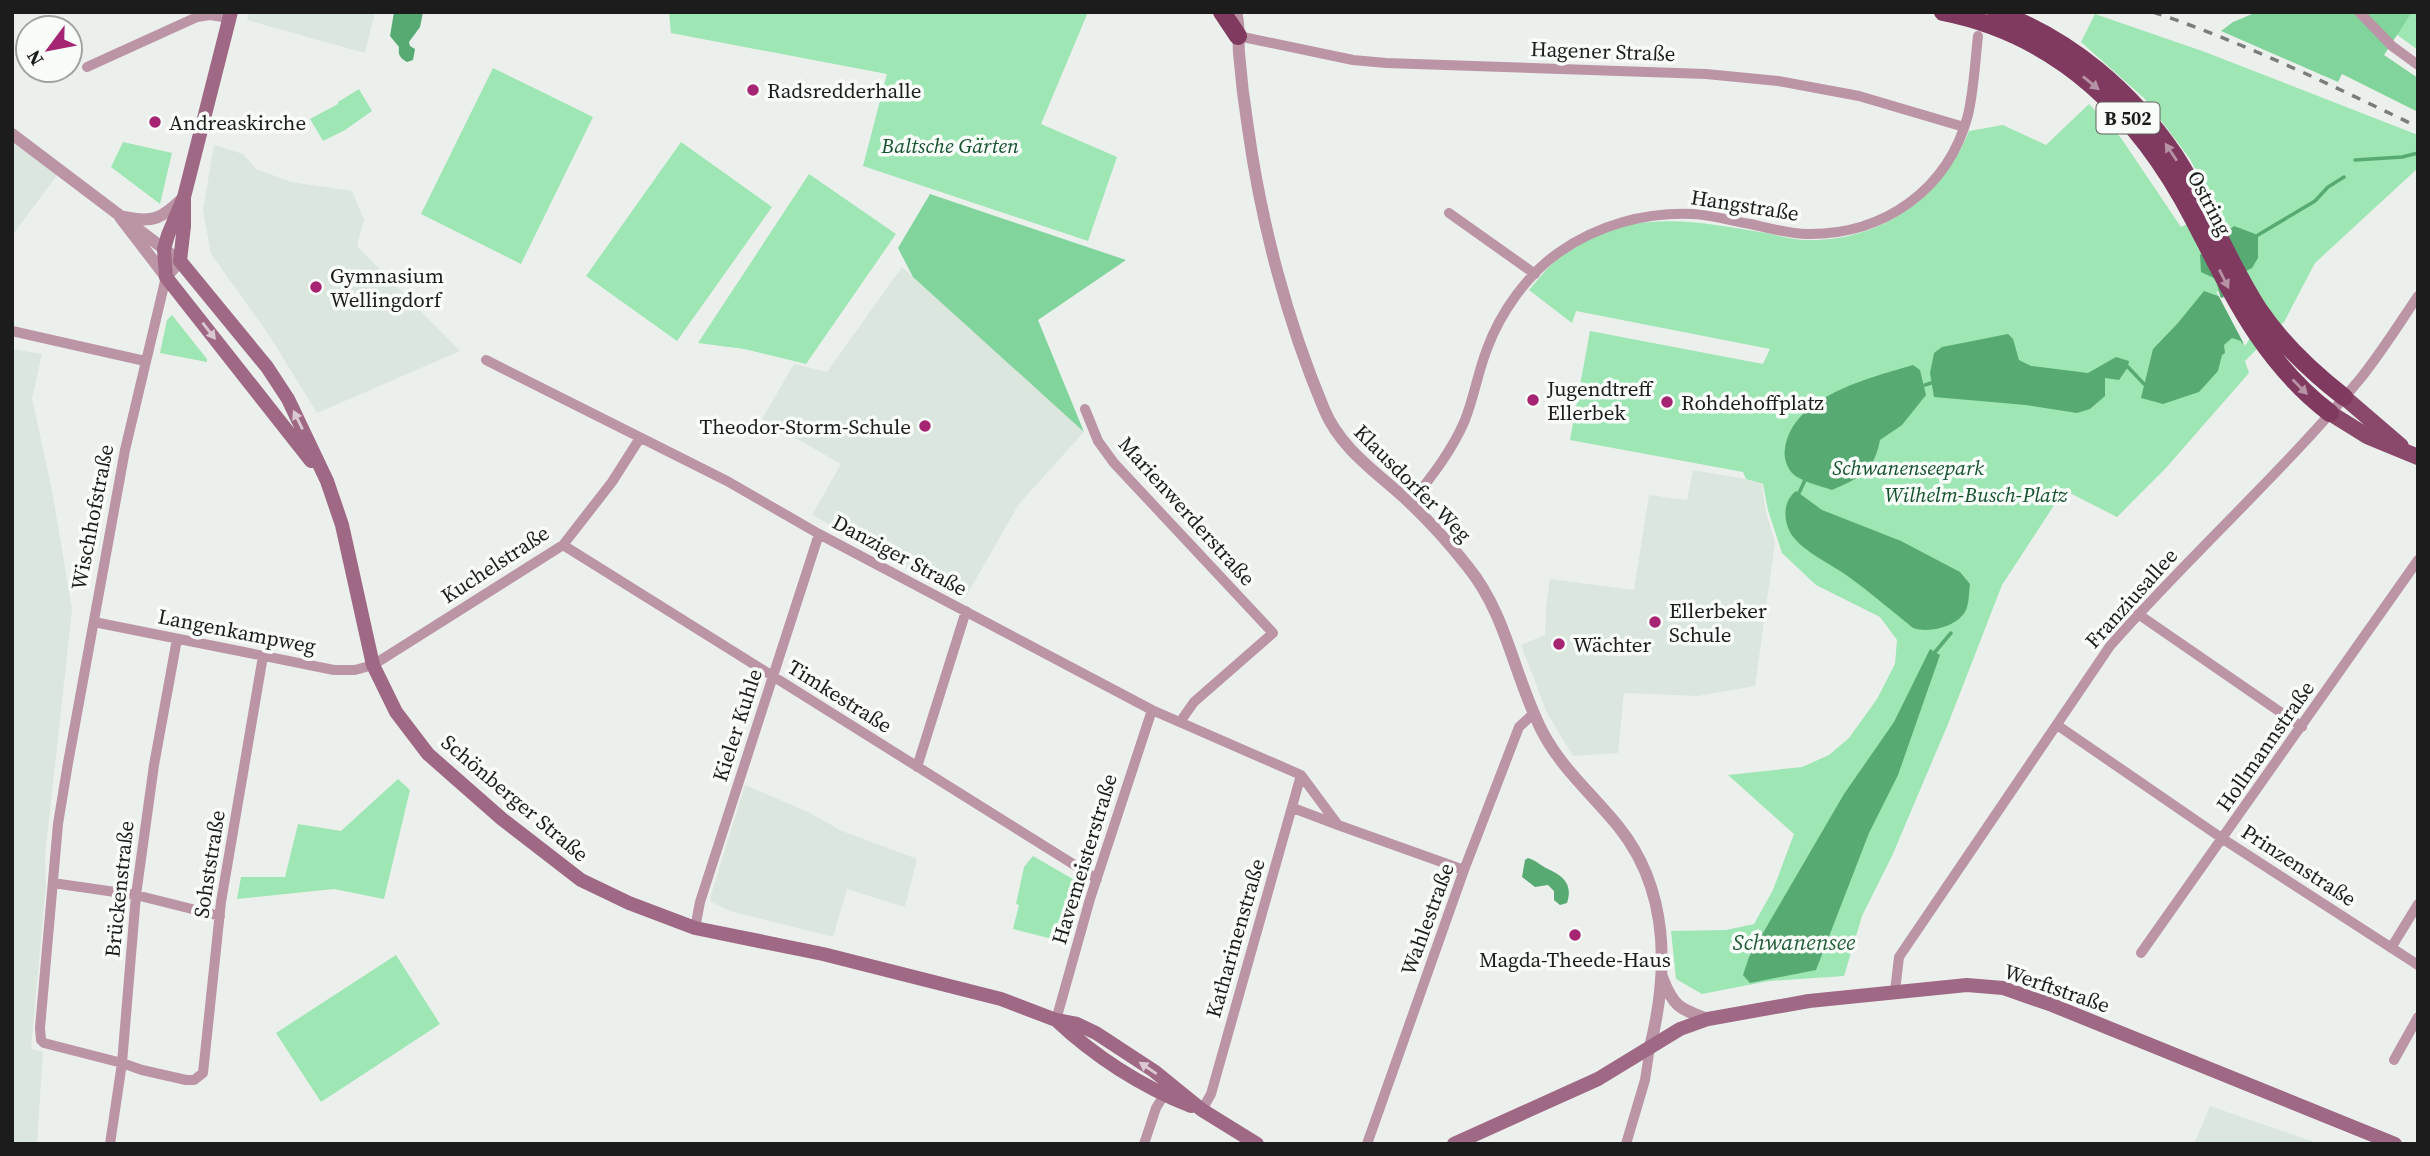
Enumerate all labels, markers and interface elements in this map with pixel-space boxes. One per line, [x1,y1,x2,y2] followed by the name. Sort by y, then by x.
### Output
[14,14,84,84] north arrow
[1530,34,1676,68] street label: Hagener Straße
[20,45,49,71] text: N
[767,76,921,105] place label: Radsredderhalle
[2081,76,2099,91] one-way arrow
[745,82,761,98] marker: Radsredderhalle
[2096,102,2160,134] road number: B 502
[169,108,306,137] place label: Andreaskirche
[147,114,163,130] marker: Andreaskirche
[880,131,1019,160] park label: Baltsche Gärten
[2165,142,2178,162] one-way arrow
[2181,165,2239,241] street label: Ostring
[1689,182,1801,228] street label: Hangstraße
[330,261,444,314] place label: Gymnasium Wellingdorf
[2218,269,2229,289] one-way arrow
[308,279,324,295] marker: Gymnasium Wellingdorf
[201,322,215,340] one-way arrow
[1546,374,1654,427] place label: Jugendtreff Ellerbek
[2291,378,2308,395] one-way arrow
[1681,388,1824,417] place label: Rohdehoffplatz
[1525,392,1541,408] marker: Jugendtreff Ellerbek
[1659,394,1675,410] marker: Rohdehoffplatz
[292,410,303,430] one-way arrow
[699,412,911,441] place label: Theodor-Storm-Schule
[917,418,933,434] marker: Theodor-Storm-Schule
[1348,418,1478,548] street label: Klausdorfer Weg
[1112,430,1262,592] street label: Marienwerderstraße
[64,442,120,592] street label: Wischhofstraße
[1832,453,1984,482] park label: Schwanenseepark
[1884,480,2069,509] park label: Wilhelm-Busch-Platz
[827,507,973,603] street label: Danziger Straße
[435,518,555,610] street label: Kuchelstraße
[2078,542,2184,654] street label: Franziusallee
[1669,596,1767,649] place label: Ellerbeker Schule
[156,601,318,661] street label: Langenkampweg
[1647,614,1663,630] marker: Ellerbeker Schule
[1573,630,1651,659] place label: Wächter
[1551,636,1567,652] marker: Wächter
[782,652,898,740] street label: Timkestraße
[705,665,769,785] street label: Kieler Kuhle
[2209,675,2321,817] street label: Hollmannstraße
[435,728,595,868] street label: Schönberger Straße
[1044,770,1124,948] street label: Havemeisterstraße
[186,808,232,920] street label: Sohststraße
[2236,817,2362,913] street label: Prinzenstraße
[97,819,141,959] street label: Brückenstraße
[1198,855,1272,1021] street label: Katharinenstraße
[1393,859,1461,979] street label: Wahlestraße
[1733,926,1856,958] water label: Schwanensee
[1567,927,1583,943] marker: Magda-Theede-Haus
[1479,945,1671,974] place label: Magda-Theede-Haus
[2000,956,2114,1020] street label: Werftstraße
[1139,1062,1158,1075] one-way arrow

